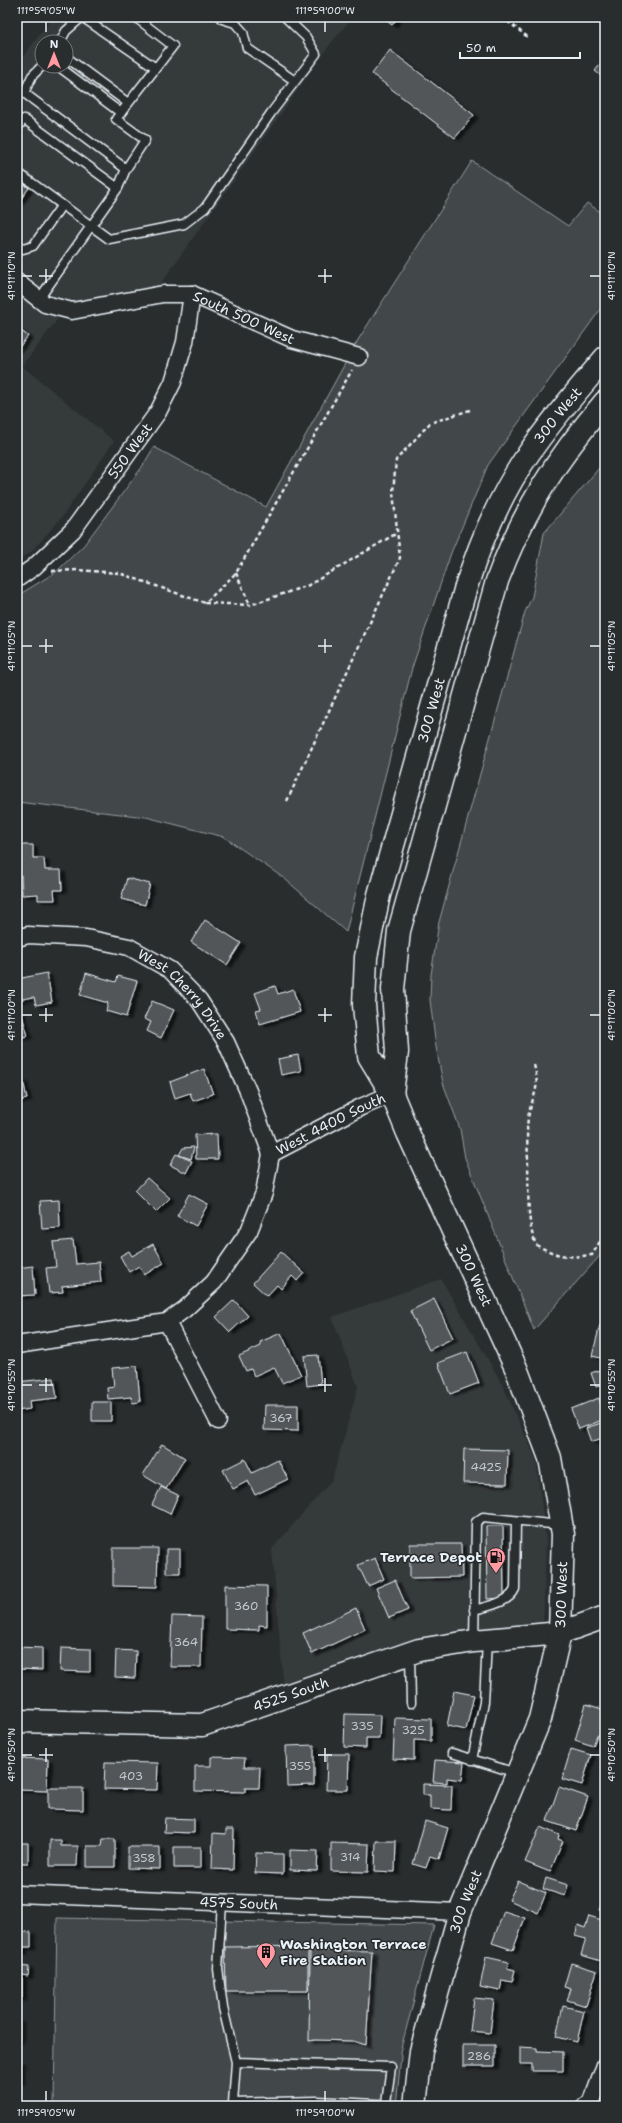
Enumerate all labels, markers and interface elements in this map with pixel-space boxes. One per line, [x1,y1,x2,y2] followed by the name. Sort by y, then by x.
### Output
[17,4,76,17] text: 111°59'05"W
[295,4,355,17] text: 111°59'00"W
[34,34,74,74] north arrow
[460,34,580,60] scale bar
[50,37,59,52] text: N
[466,40,496,56] text: 50 m
[5,251,18,301] text: 41°11'10"N
[605,251,618,301] text: 41°11'10"N
[190,287,298,348] street label: South 500 West
[530,383,585,447] street label: 300 West
[104,419,156,482] street label: 550 West
[5,621,18,671] text: 41°11'05"N
[605,621,618,671] text: 41°11'05"N
[413,675,449,745] street label: 300 West
[134,945,231,1043] street label: West Cherry Drive
[5,989,18,1041] text: 41°11'00"N
[605,989,618,1041] text: 41°11'00"N
[273,1089,388,1159] street label: West 4400 South
[452,1241,496,1309] street label: 300 West
[5,1359,18,1411] text: 41°10'55"N
[605,1359,618,1411] text: 41°10'55"N
[269,1410,293,1426] house number: 367
[470,1459,502,1475] house number: 4425
[485,1546,507,1574] fuel station icon: Terrace Depot
[380,1548,482,1566] place label: Terrace Depot
[551,1561,571,1629] street label: 300 West
[234,1598,258,1614] house number: 360
[174,1634,198,1650] house number: 364
[251,1673,331,1716] street label: 4525 South
[350,1718,374,1734] house number: 335
[401,1722,425,1738] house number: 325
[5,1728,18,1782] text: 41°10'50"N
[605,1728,618,1782] text: 41°10'50"N
[289,1758,311,1774] house number: 355
[119,1768,143,1784] house number: 403
[340,1849,360,1865] house number: 314
[132,1850,156,1866] house number: 358
[445,1867,486,1936] street label: 300 West
[199,1892,279,1914] street label: 4575 South
[280,1935,427,1969] place label: Washington Terrace Fire Station
[255,1941,277,1969] building icon: Washington Terrace Fire Station
[467,2048,491,2064] house number: 286
[17,2106,76,2119] text: 111°59'05"W
[295,2106,355,2119] text: 111°59'00"W

